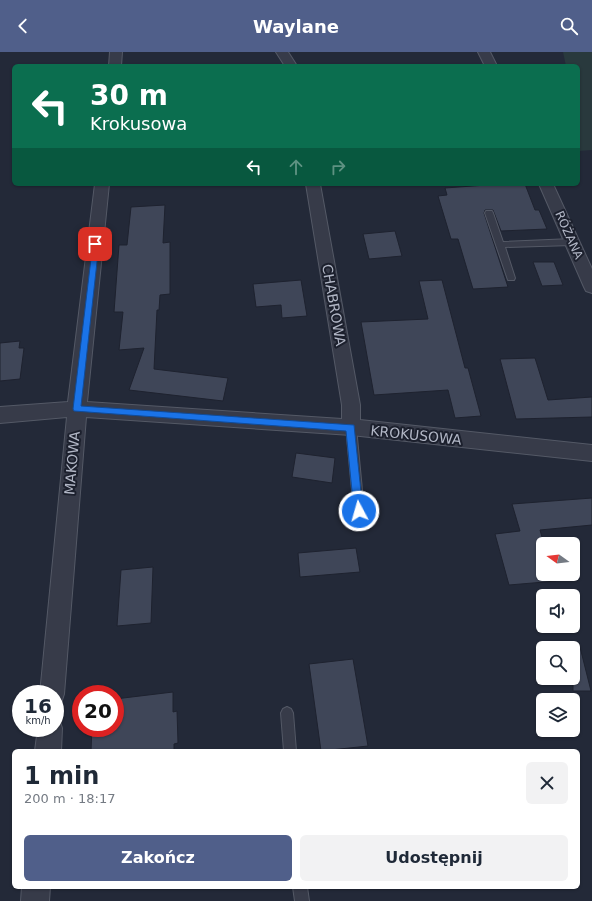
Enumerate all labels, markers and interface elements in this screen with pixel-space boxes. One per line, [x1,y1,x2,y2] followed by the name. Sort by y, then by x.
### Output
[12,15,34,37] icon: back
[558,15,580,37] icon: search
[253,16,339,37] text: Waylane
[90,79,168,112] text: 30 m
[24,80,76,132] icon: left
[90,113,187,134] text: Krokusowa
[243,156,265,178] icon: left
[285,156,307,178] icon: ahead
[327,156,349,178] icon: right
[552,208,587,262] street label: RÓŻANA
[78,227,112,261] pin
[84,233,106,255] icon: arrive
[319,263,349,348] street label: CHABROWA
[370,422,463,448] street label: KROKUSOWA
[61,430,83,495] street label: MAKOWA
[338,490,380,532] position arrow
[536,537,580,581] north arrow
[536,537,580,737] map controls
[536,589,580,633] button: sound
[536,641,580,685] button: search
[72,685,124,737] speed limit sign: 20
[536,693,580,737] button: layers
[24,694,52,718] text: 16
[25,715,51,726] text: km/h
[24,762,99,790] text: 1 min
[526,762,568,804] button: close
[24,791,115,806] text: 200 m · 18:17
[24,835,292,881] button: Zakończ
[300,835,568,881] button: Udostępnij

